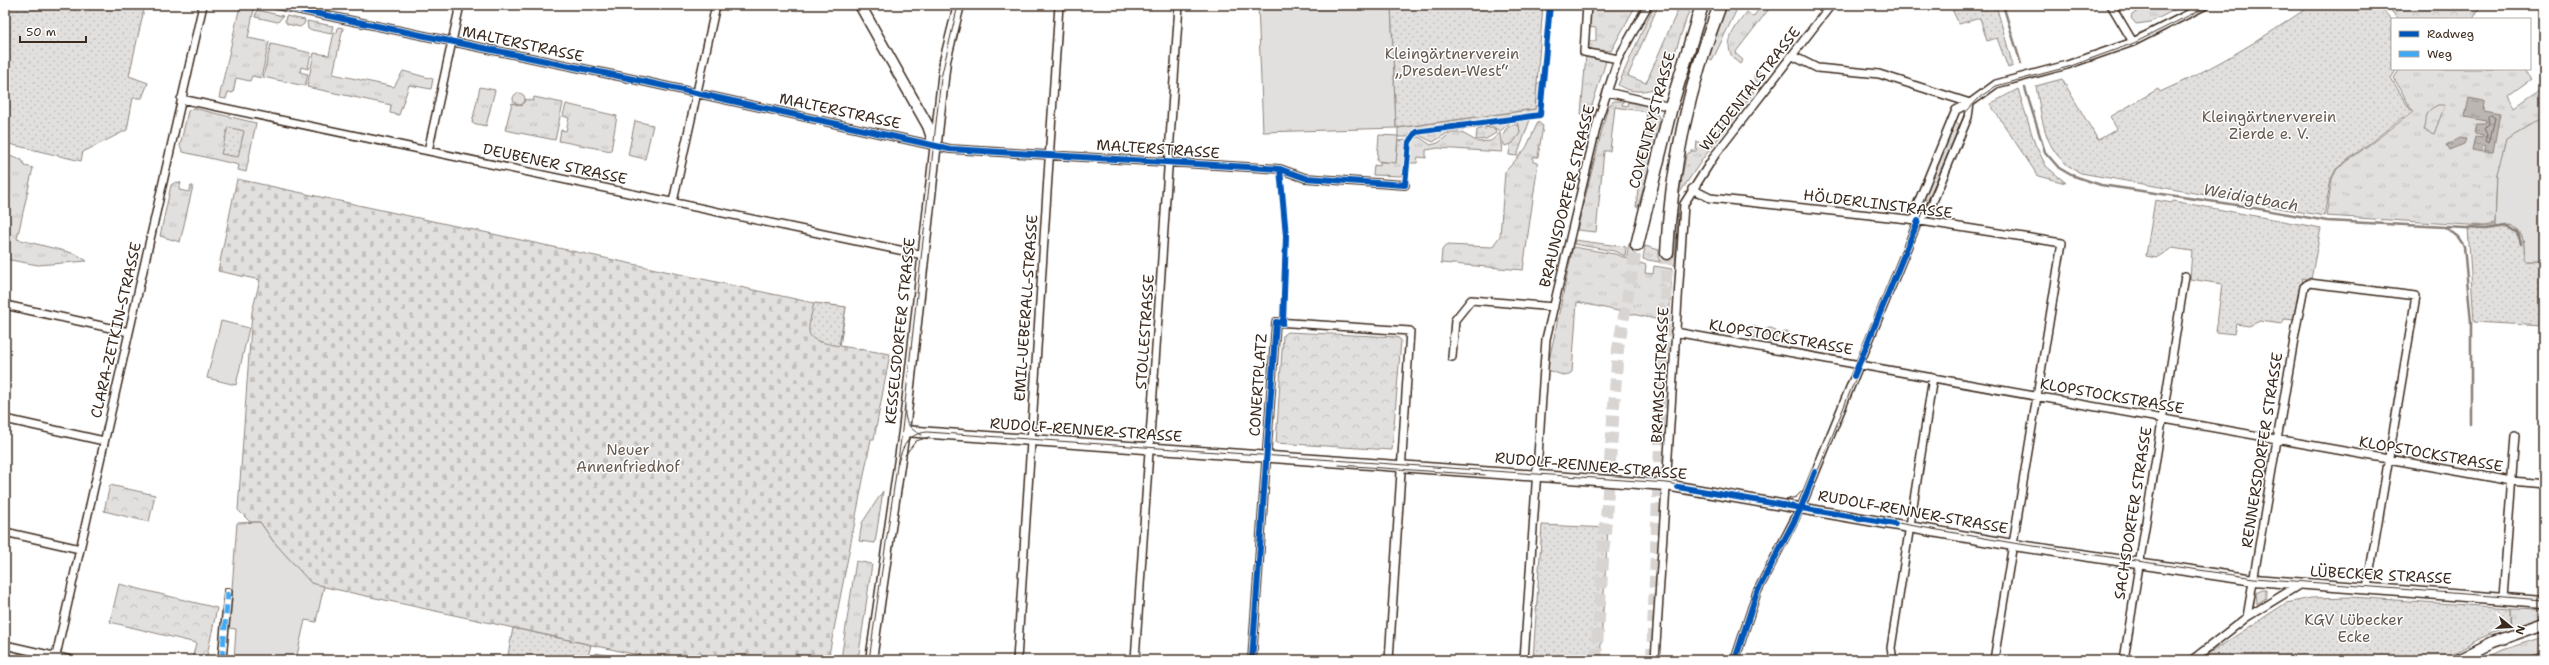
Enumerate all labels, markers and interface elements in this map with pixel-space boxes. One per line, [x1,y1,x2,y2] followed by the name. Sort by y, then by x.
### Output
[20,18,86,44] scale bar
[2391,18,2531,70] legend
[460,21,586,67] street label: MALTERSTRASSE
[1695,23,1805,155] street label: WEIDENTALSTRASSE
[26,24,56,40] text: 50 m
[2427,26,2474,42] text: Radweg
[1385,44,1519,81] park label: Kleingärtnerverein „Dresden-West“
[2427,46,2452,62] text: Weg
[1624,49,1680,191] street label: COVENTRYSTRASSE
[777,88,903,134] street label: MALTERSTRASSE
[1535,103,1599,289] street label: BRAUNSDORFER STRASSE
[2202,107,2336,144] park label: Kleingärtnerverein Zierde e. V.
[1096,135,1220,163] street label: MALTERSTRASSE
[481,139,629,189] street label: DEUBENER STRASSE
[2202,179,2300,216] water label: Weidigtbach
[1802,185,1954,223] street label: HÖLDERLINSTRASSE
[1009,214,1043,402] street label: EMIL-UEBERALL-STRASSE
[880,237,920,425] street label: KESSELSDORFER STRASSE
[86,240,146,420] street label: CLARA-ZETKIN-STRASSE
[1131,274,1159,390] street label: STOLLESTRASSE
[1646,306,1674,444] street label: BRAMSCHSTRASSE
[1707,314,1855,360] street label: KLOPSTOCKSTRASSE
[1244,333,1272,437] street label: CONERTPLATZ
[2237,351,2287,549] street label: RENNERSDORFER STRASSE
[2038,373,2186,419] street label: KLOPSTOCKSTRASSE
[989,413,1183,447] street label: RUDOLF-RENNER-STRASSE
[2109,425,2157,601] street label: SACHSDORFER STRASSE
[2357,431,2505,477] street label: KLOPSTOCKSTRASSE
[576,440,680,477] park label: Neuer Annenfriedhof
[1494,448,1688,484] street label: RUDOLF-RENNER-STRASSE
[1816,485,2010,539] street label: RUDOLF-RENNER-STRASSE
[2310,561,2452,589] street label: LÜBECKER STRASSE
[2491,607,2531,647] north arrow
[2304,610,2404,647] park label: KGV Lübecker Ecke
[2511,623,2529,637] text: N

